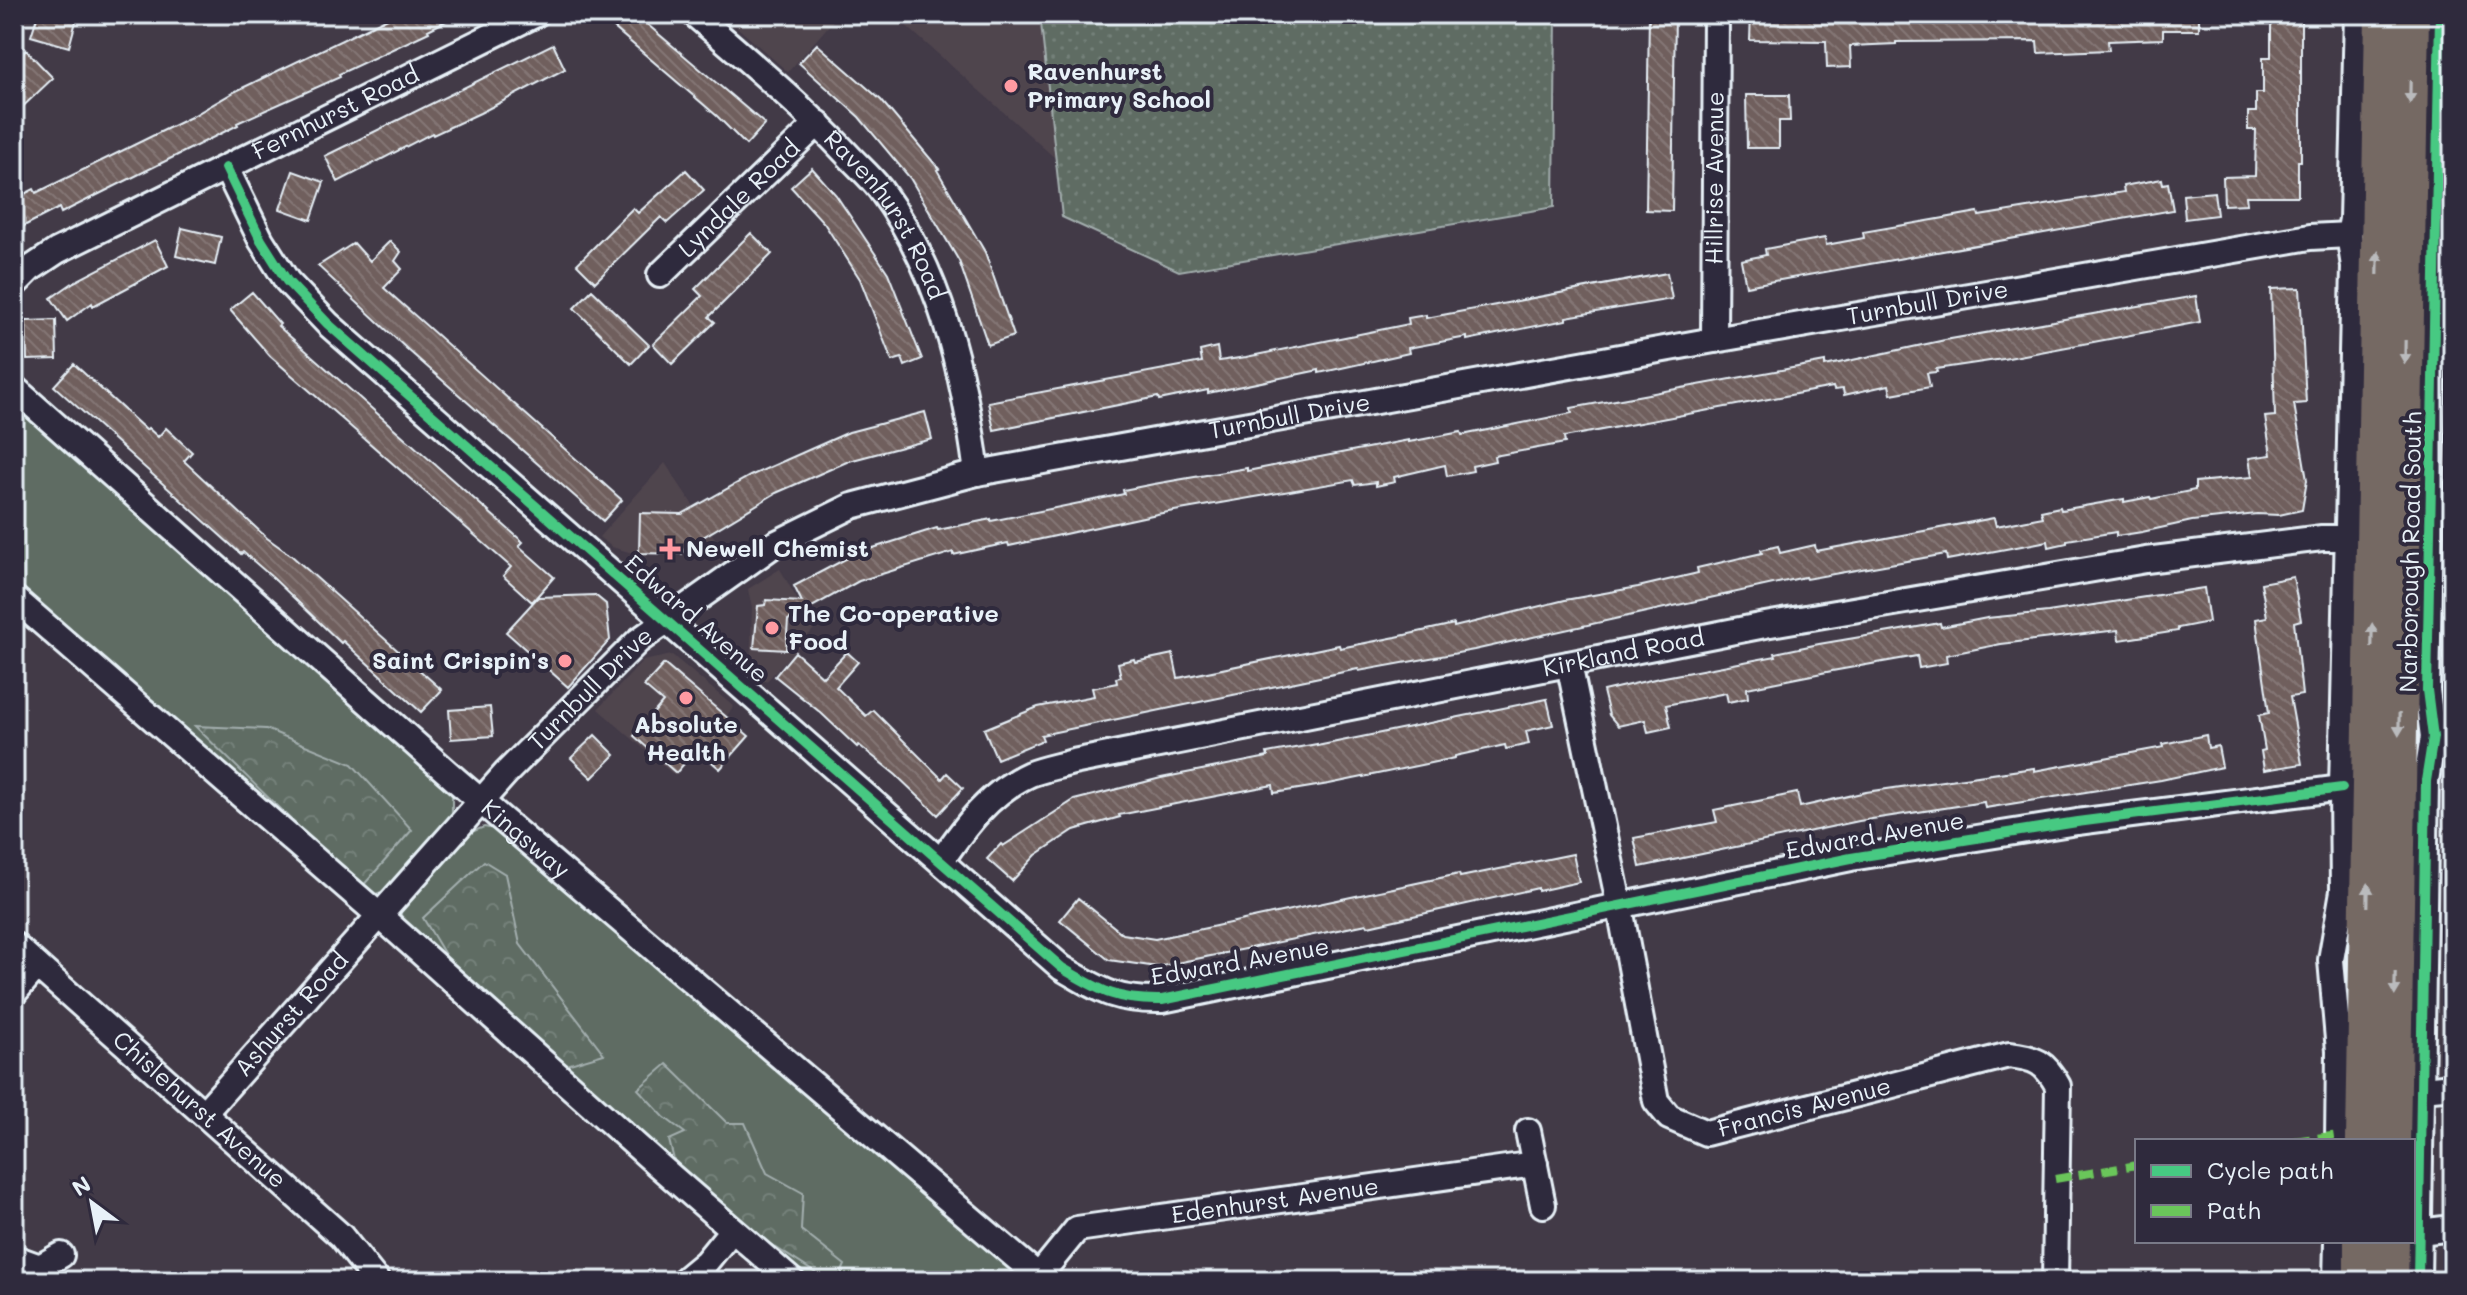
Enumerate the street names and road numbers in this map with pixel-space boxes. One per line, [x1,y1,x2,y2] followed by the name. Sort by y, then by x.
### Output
[247,57,423,166] street label: Fernhurst Road
[1697,91,1730,265] street label: Hillrise Avenue
[818,122,954,303] street label: Ravenhurst Road
[671,132,806,263] street label: Lyndale Road
[1844,272,2010,331] street label: Turnbull Drive
[1206,385,1372,445] street label: Turnbull Drive
[2392,411,2427,693] street label: Narborough Road South
[619,547,775,689] street label: Edward Avenue
[520,619,658,756] street label: Turnbull Drive
[1540,620,1707,683] street label: Kirkland Road
[476,792,577,884] street label: Kingsway
[1783,804,1966,865] street label: Edward Avenue
[1148,930,1331,991] street label: Edward Avenue
[227,944,354,1082] street label: Ashurst Road
[107,1023,294,1194] street label: Chislehurst Avenue
[1714,1069,1894,1143] street label: Francis Avenue
[1169,1169,1381,1229] street label: Edenhurst Avenue

